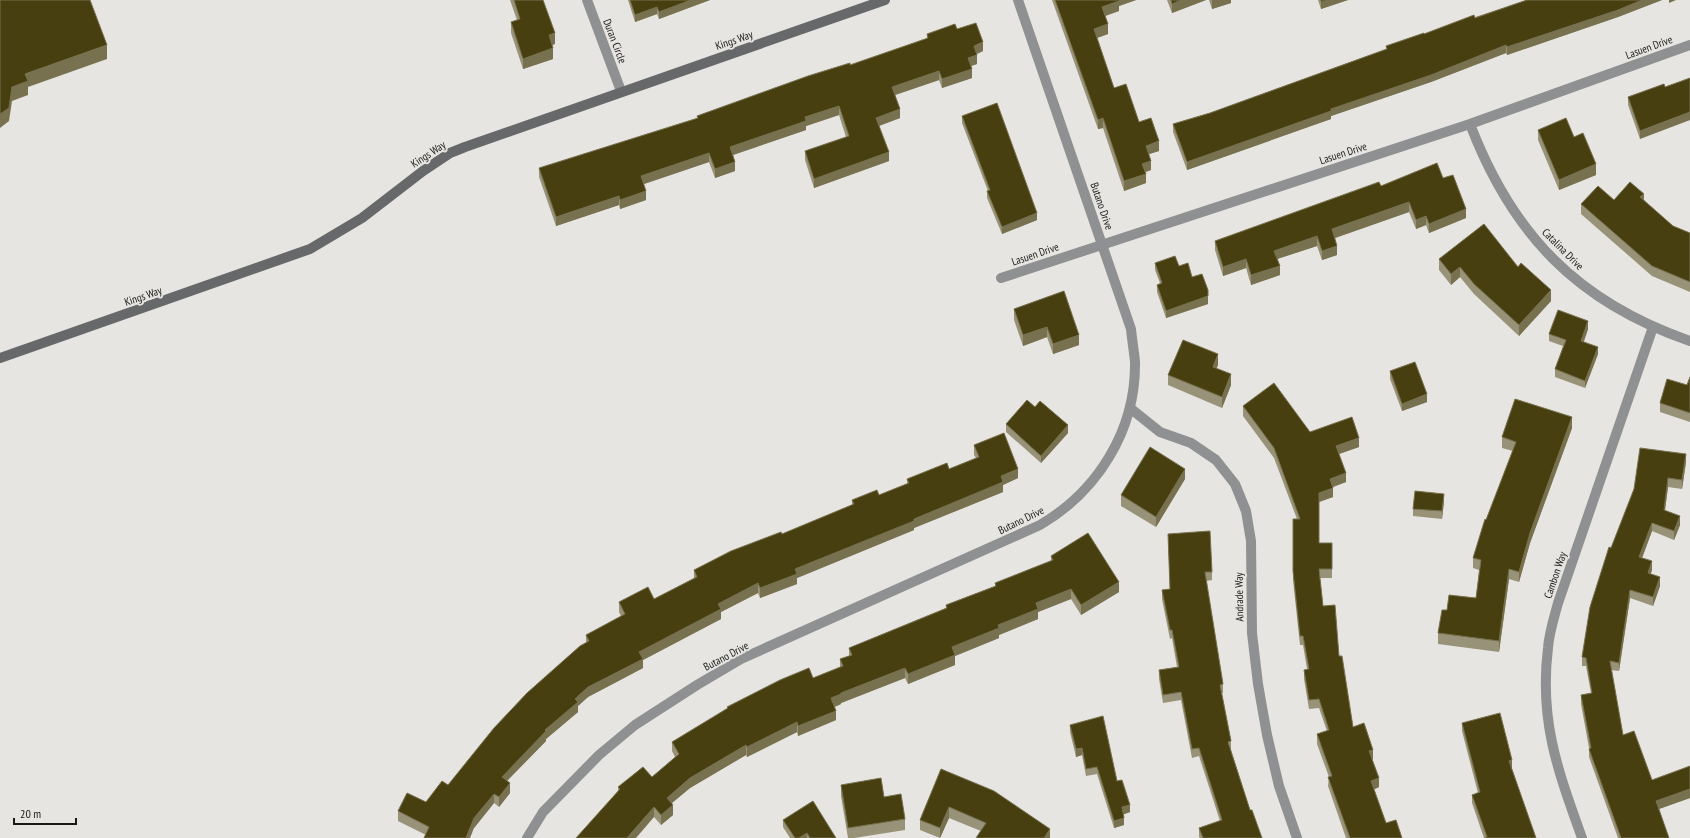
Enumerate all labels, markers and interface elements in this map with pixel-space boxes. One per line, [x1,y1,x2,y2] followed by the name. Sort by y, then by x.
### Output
[600,17,630,66] street label: Duran Circle
[713,27,755,53] street label: Kings Way
[1624,32,1675,62] street label: Lasuen Drive
[408,137,449,170] street label: Kings Way
[1318,139,1369,167] street label: Lasuen Drive
[1087,180,1117,232] street label: Butano Drive
[1539,225,1587,273] street label: Catalina Drive
[1010,239,1061,269] street label: Lasuen Drive
[122,283,164,309] street label: Kings Way
[996,503,1047,537] street label: Butano Drive
[1540,549,1570,600] street label: Cambon Way
[1232,571,1246,622] street label: Andrade Way
[701,638,751,674] street label: Butano Drive
[14,800,76,826] scale bar
[20,806,41,821] text: 20 m

